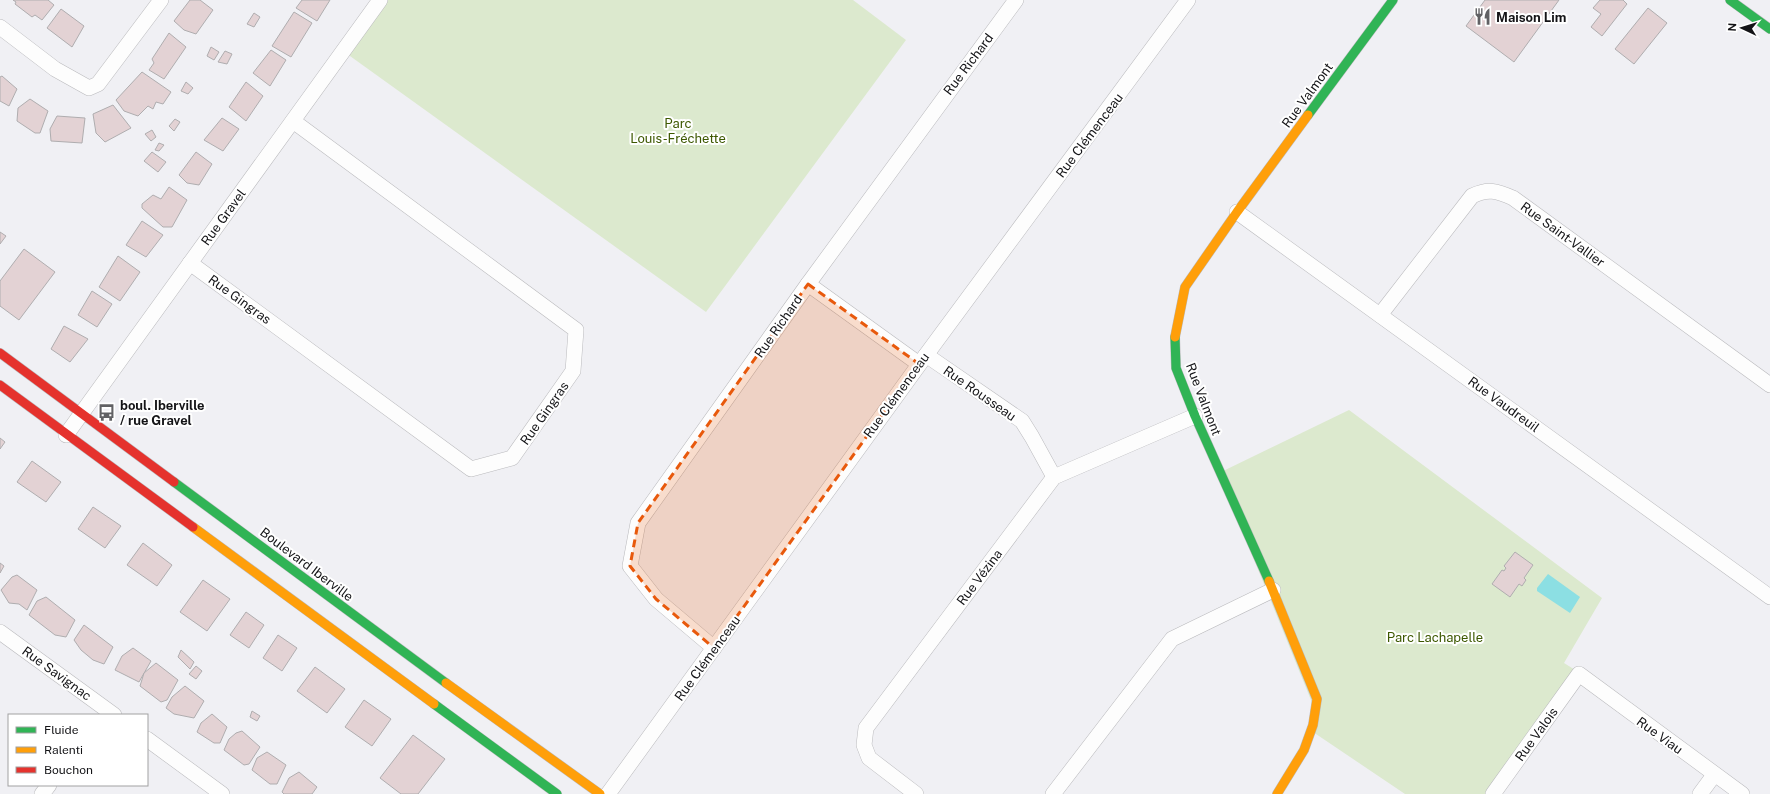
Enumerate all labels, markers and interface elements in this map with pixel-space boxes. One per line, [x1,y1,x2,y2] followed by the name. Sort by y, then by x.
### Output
[1473,7,1493,27] restaurant icon: Maison Lim
[1722,8,1762,48] north arrow
[1496,10,1566,25] place label: Maison Lim
[1726,23,1738,32] text: N
[940,31,996,98] street label: Rue Richard
[1279,60,1336,131] street label: Rue Valmont
[1053,90,1126,180] street label: Rue Clémenceau
[630,116,726,146] park label: Parc Louis-Fréchette
[198,186,249,248] street label: Rue Gravel
[1518,199,1608,270] street label: Rue Saint-Vallier
[206,272,274,327] street label: Rue Gingras
[751,292,805,360] street label: Rue Richard
[860,350,932,441] street label: Rue Clémenceau
[1183,361,1224,438] street label: Rue Valmont
[940,363,1019,424] street label: Rue Rousseau
[1465,374,1542,435] street label: Rue Vaudreuil
[517,379,572,448] street label: Rue Gingras
[120,398,205,428] place label: boul. Iberville / rue Gravel
[97,402,117,422] bus stop icon: boul. Iberville / rue Gravel
[257,525,356,604] street label: Boulevard Iberville
[954,546,1005,608] street label: Rue Vézina
[671,613,743,704] street label: Rue Clémenceau
[1387,630,1483,645] park label: Parc Lachapelle
[19,643,94,704] street label: Rue Savignac
[1512,705,1561,764] street label: Rue Valois
[8,714,148,786] legend
[1634,714,1686,757] street label: Rue Viau
[44,723,79,737] text: Fluide
[44,743,83,757] text: Ralenti
[44,763,93,777] text: Bouchon

